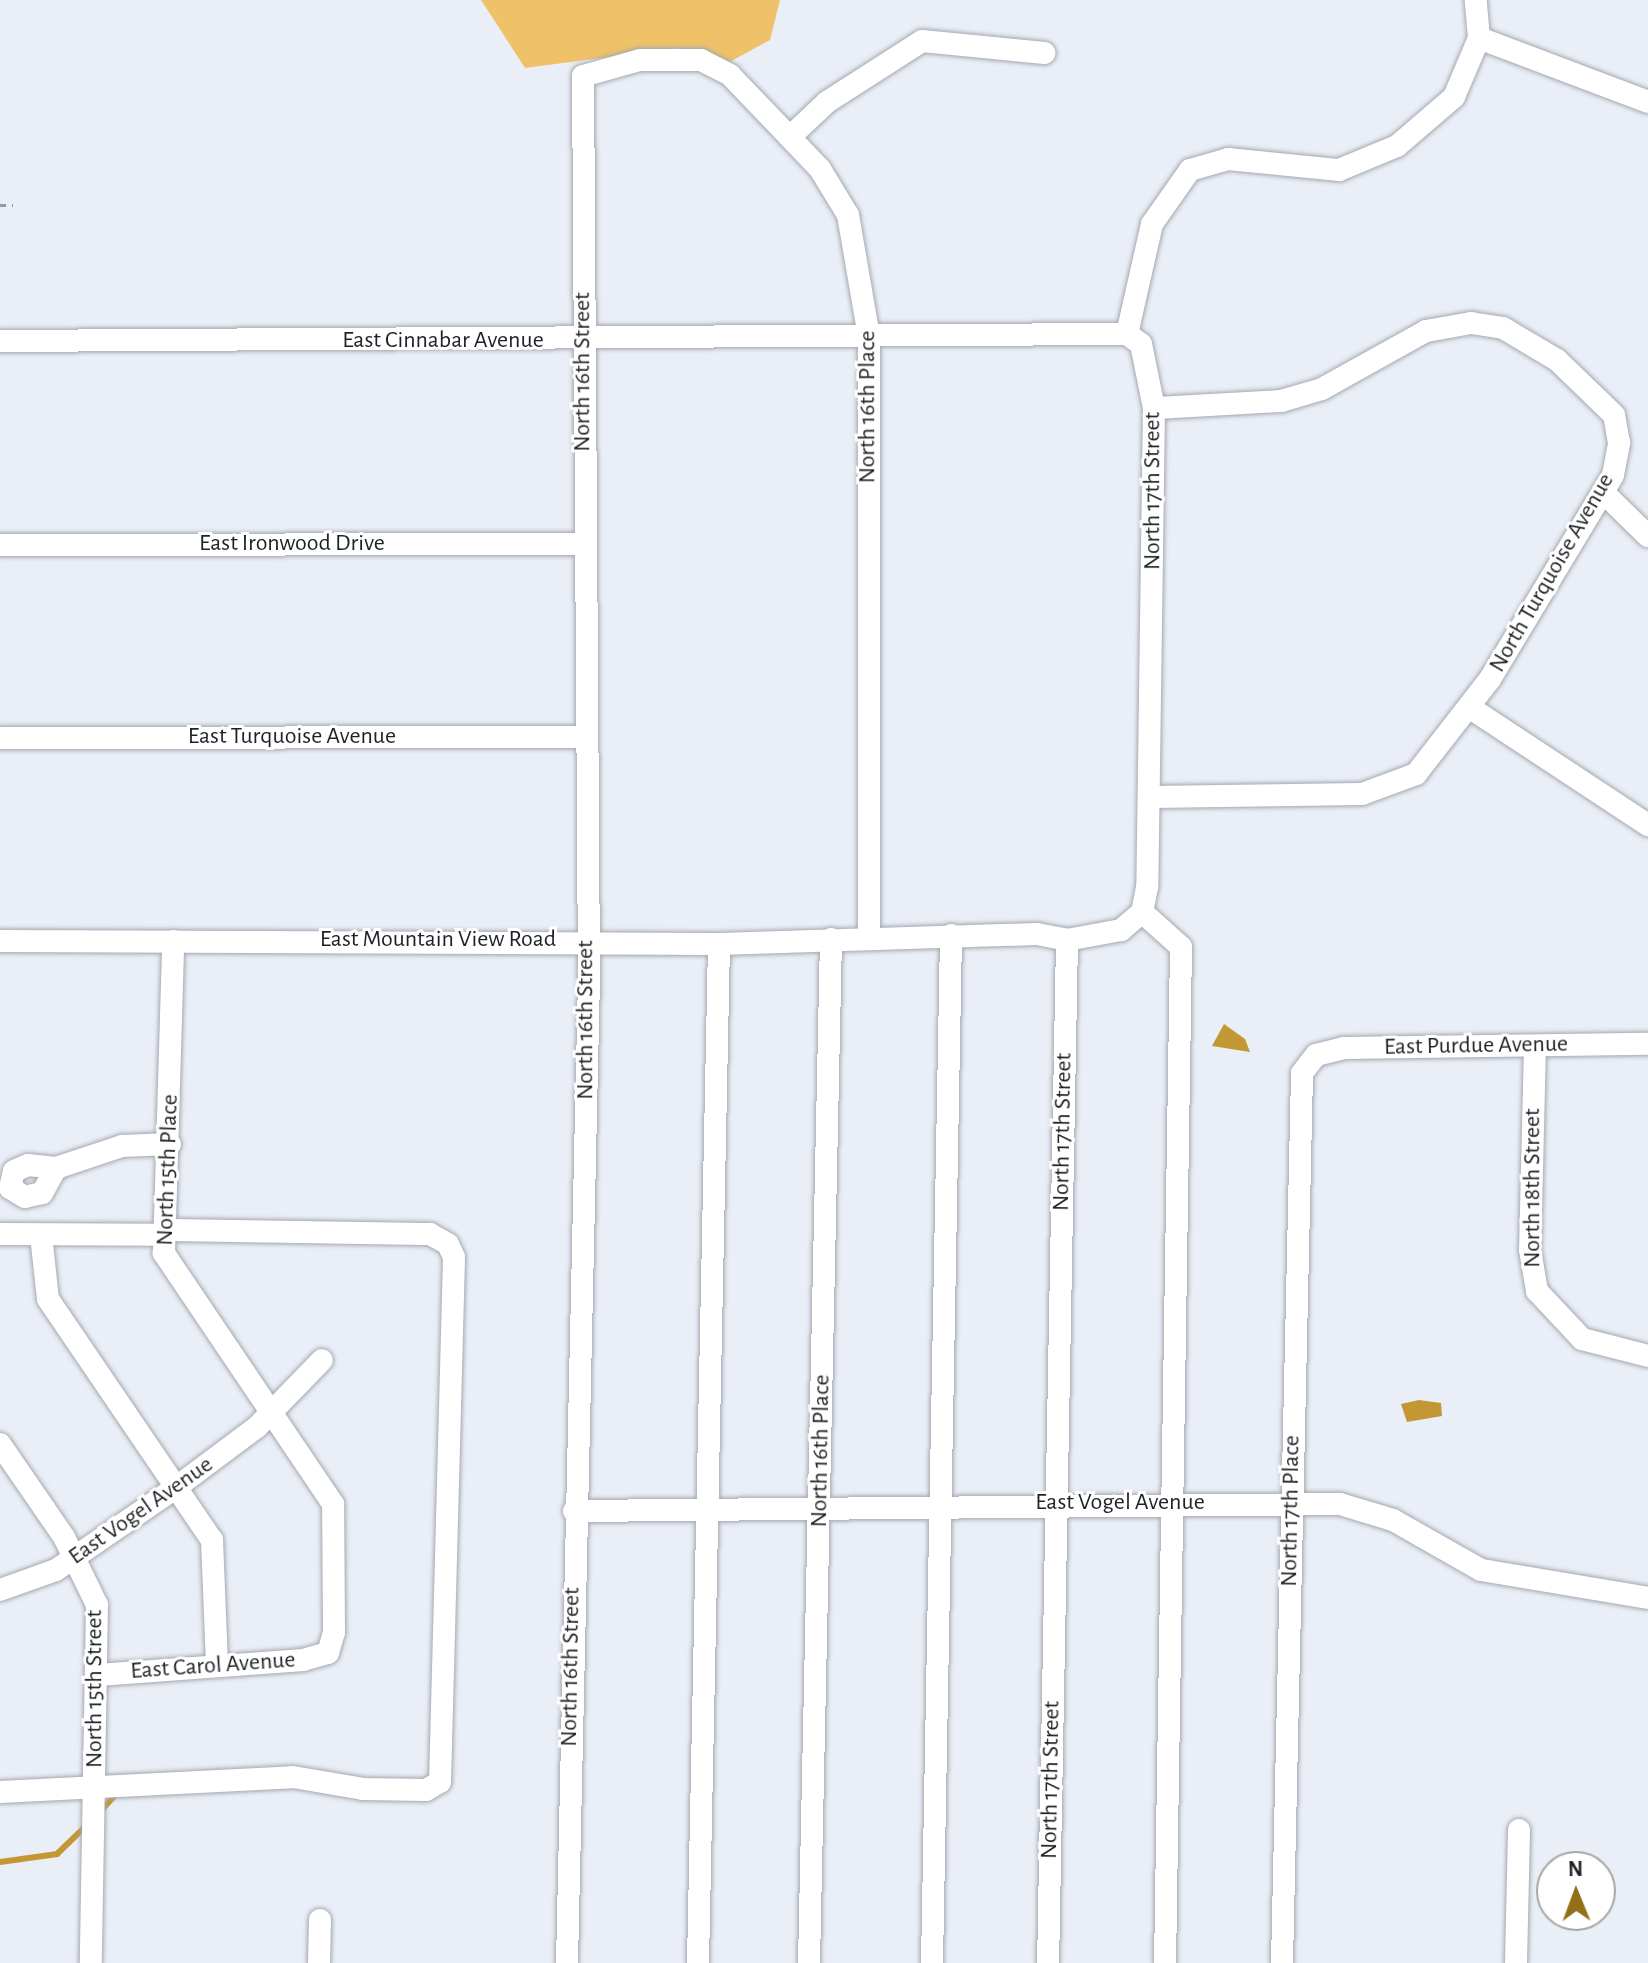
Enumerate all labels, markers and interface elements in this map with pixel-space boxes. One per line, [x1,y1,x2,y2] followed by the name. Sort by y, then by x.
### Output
[569,292,597,452] street label: North 16th Street
[342,327,544,355] street label: East Cinnabar Avenue
[854,331,882,483] street label: North 16th Place
[1139,412,1167,570] street label: North 17th Street
[1483,468,1621,678] street label: North Turquoise Avenue
[199,530,385,558] street label: East Ironwood Drive
[188,723,396,751] street label: East Turquoise Avenue
[320,926,556,954] street label: East Mountain View Road
[572,940,600,1100] street label: North 16th Street
[1384,1030,1568,1062] street label: East Purdue Avenue
[1047,1053,1079,1211] street label: North 17th Street
[151,1094,185,1246] street label: North 15th Place
[1519,1108,1547,1268] street label: North 18th Street
[805,1374,837,1528] street label: North 16th Place
[1275,1435,1307,1587] street label: North 17th Place
[63,1451,219,1571] street label: East Vogel Avenue
[1035,1489,1205,1517] street label: East Vogel Avenue
[555,1587,587,1747] street label: North 16th Street
[81,1610,109,1768] street label: North 15th Street
[130,1646,296,1686] street label: East Carol Avenue
[1035,1701,1067,1859] street label: North 17th Street
[1536,1851,1616,1931] north arrow
[1568,1858,1583,1880] text: N

